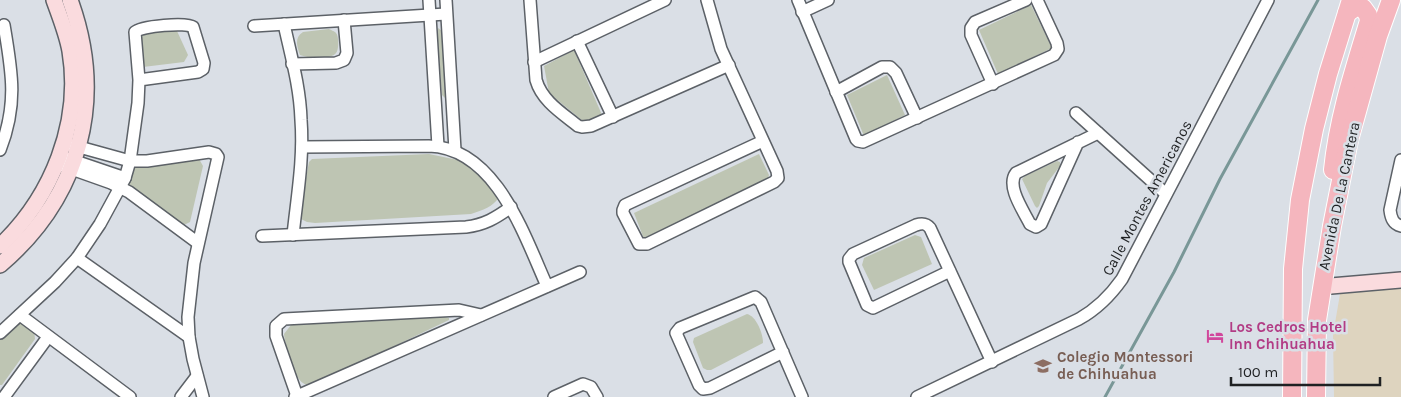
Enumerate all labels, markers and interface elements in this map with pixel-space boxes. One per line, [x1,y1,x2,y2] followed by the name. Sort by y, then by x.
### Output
[1098,117,1196,279] street label: Calle Montes Americanos
[1314,120,1364,272] street label: Avenida De La Cantera
[1229,318,1347,353] place label: Los Cedros Hotel Inn Chihuahua
[1205,326,1225,346] hotel icon: Los Cedros Hotel Inn Chihuahua
[1057,348,1193,383] place label: Colegio Montessori de Chihuahua
[1231,354,1380,386] scale bar
[1033,356,1053,376] school or university icon: Colegio Montessori de Chihuahua
[1238,363,1278,381] text: 100 m

